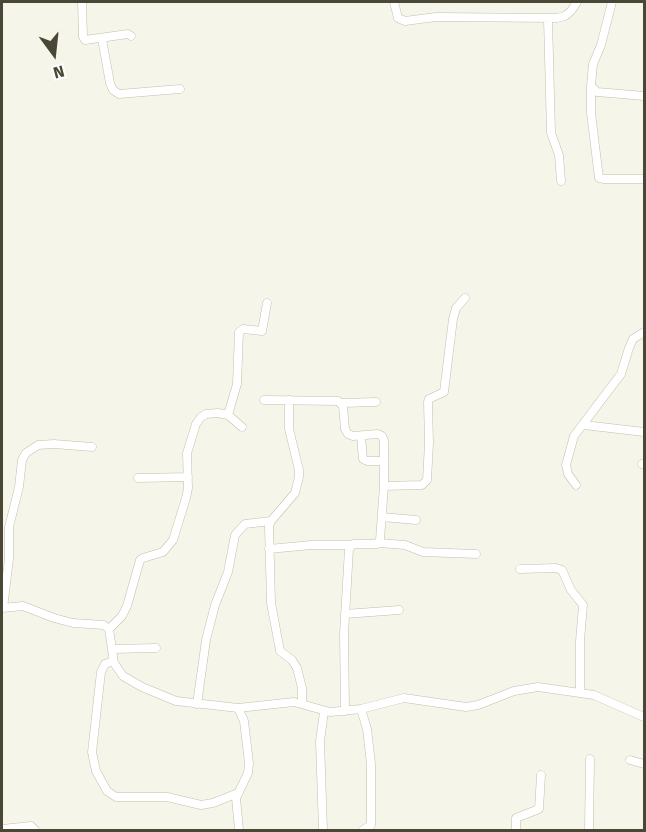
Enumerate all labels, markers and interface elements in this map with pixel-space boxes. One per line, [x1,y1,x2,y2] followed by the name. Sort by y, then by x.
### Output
[24,24,84,84] north arrow
[51,61,66,82] text: N

